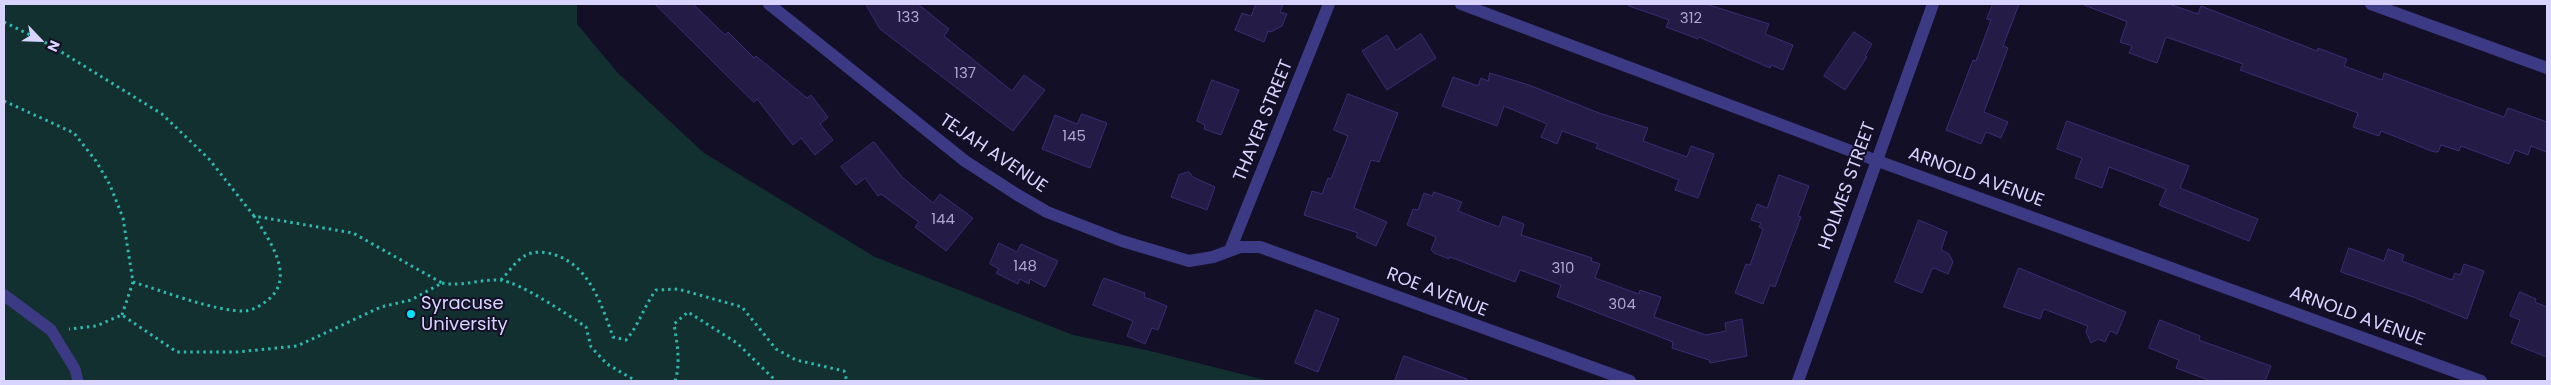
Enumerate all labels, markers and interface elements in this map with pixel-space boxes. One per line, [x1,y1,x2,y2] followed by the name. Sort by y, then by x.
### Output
[897,9,919,27] house number: 133
[1680,10,1702,28] house number: 312
[15,15,65,65] north arrow
[42,37,65,55] text: N
[1230,57,1298,185] street label: THAYER STREET
[954,65,976,83] house number: 137
[935,110,1051,198] street label: TEJAH AVENUE
[1815,119,1881,253] street label: HOLMES STREET
[1062,128,1086,146] house number: 145
[1905,143,2047,213] street label: ARNOLD AVENUE
[931,211,955,229] house number: 144
[1013,258,1037,276] house number: 148
[1551,260,1575,278] house number: 310
[1383,264,1491,322] street label: ROE AVENUE
[2286,282,2428,352] street label: ARNOLD AVENUE
[421,293,508,336] place label: Syracuse University
[1608,296,1636,314] house number: 304
[405,308,417,320] marker: Syracuse University

